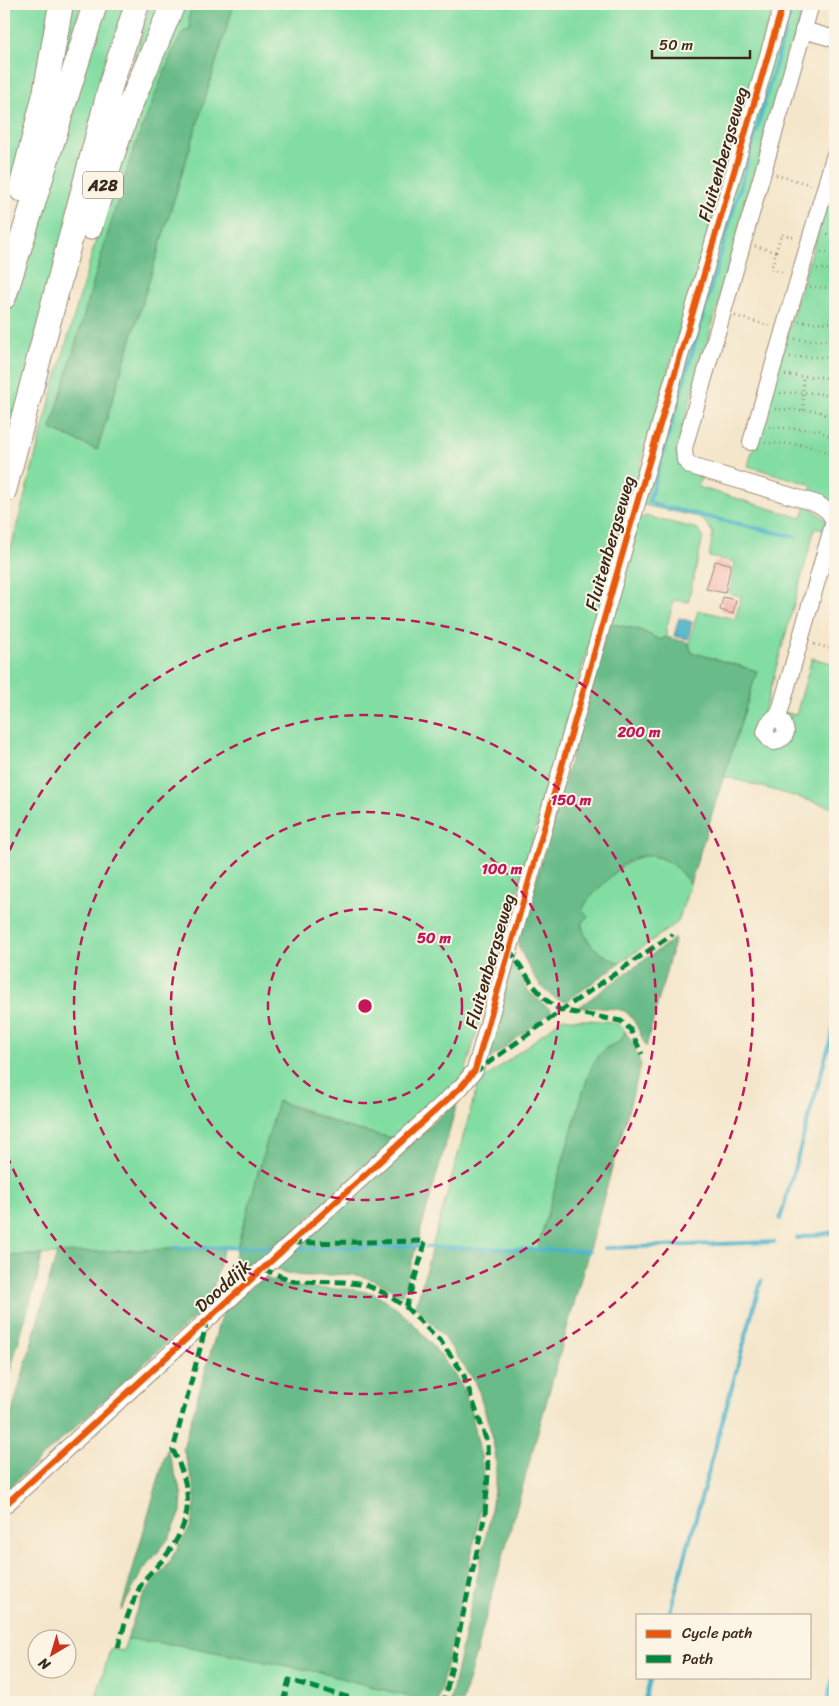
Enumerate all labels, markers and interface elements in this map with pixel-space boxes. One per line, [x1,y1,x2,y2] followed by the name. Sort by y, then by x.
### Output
[652,28,749,60] scale bar
[659,32,694,58] text: 50 m
[688,83,758,225] street label: Fluitenbergseweg
[83,172,123,198] road number: A28
[575,472,645,614] street label: Fluitenbergseweg
[616,719,661,745] text: 200 m
[551,787,592,813] text: 150 m
[482,856,523,882] text: 100 m
[455,890,525,1032] street label: Fluitenbergseweg
[417,925,452,951] text: 50 m
[356,997,374,1015] centre of rings
[187,1251,259,1321] street label: Dooddijk
[636,1614,812,1678] legend
[682,1620,753,1646] text: Cycle path
[28,1628,78,1678] north arrow
[682,1646,713,1672] text: Path
[33,1651,57,1677] text: N

